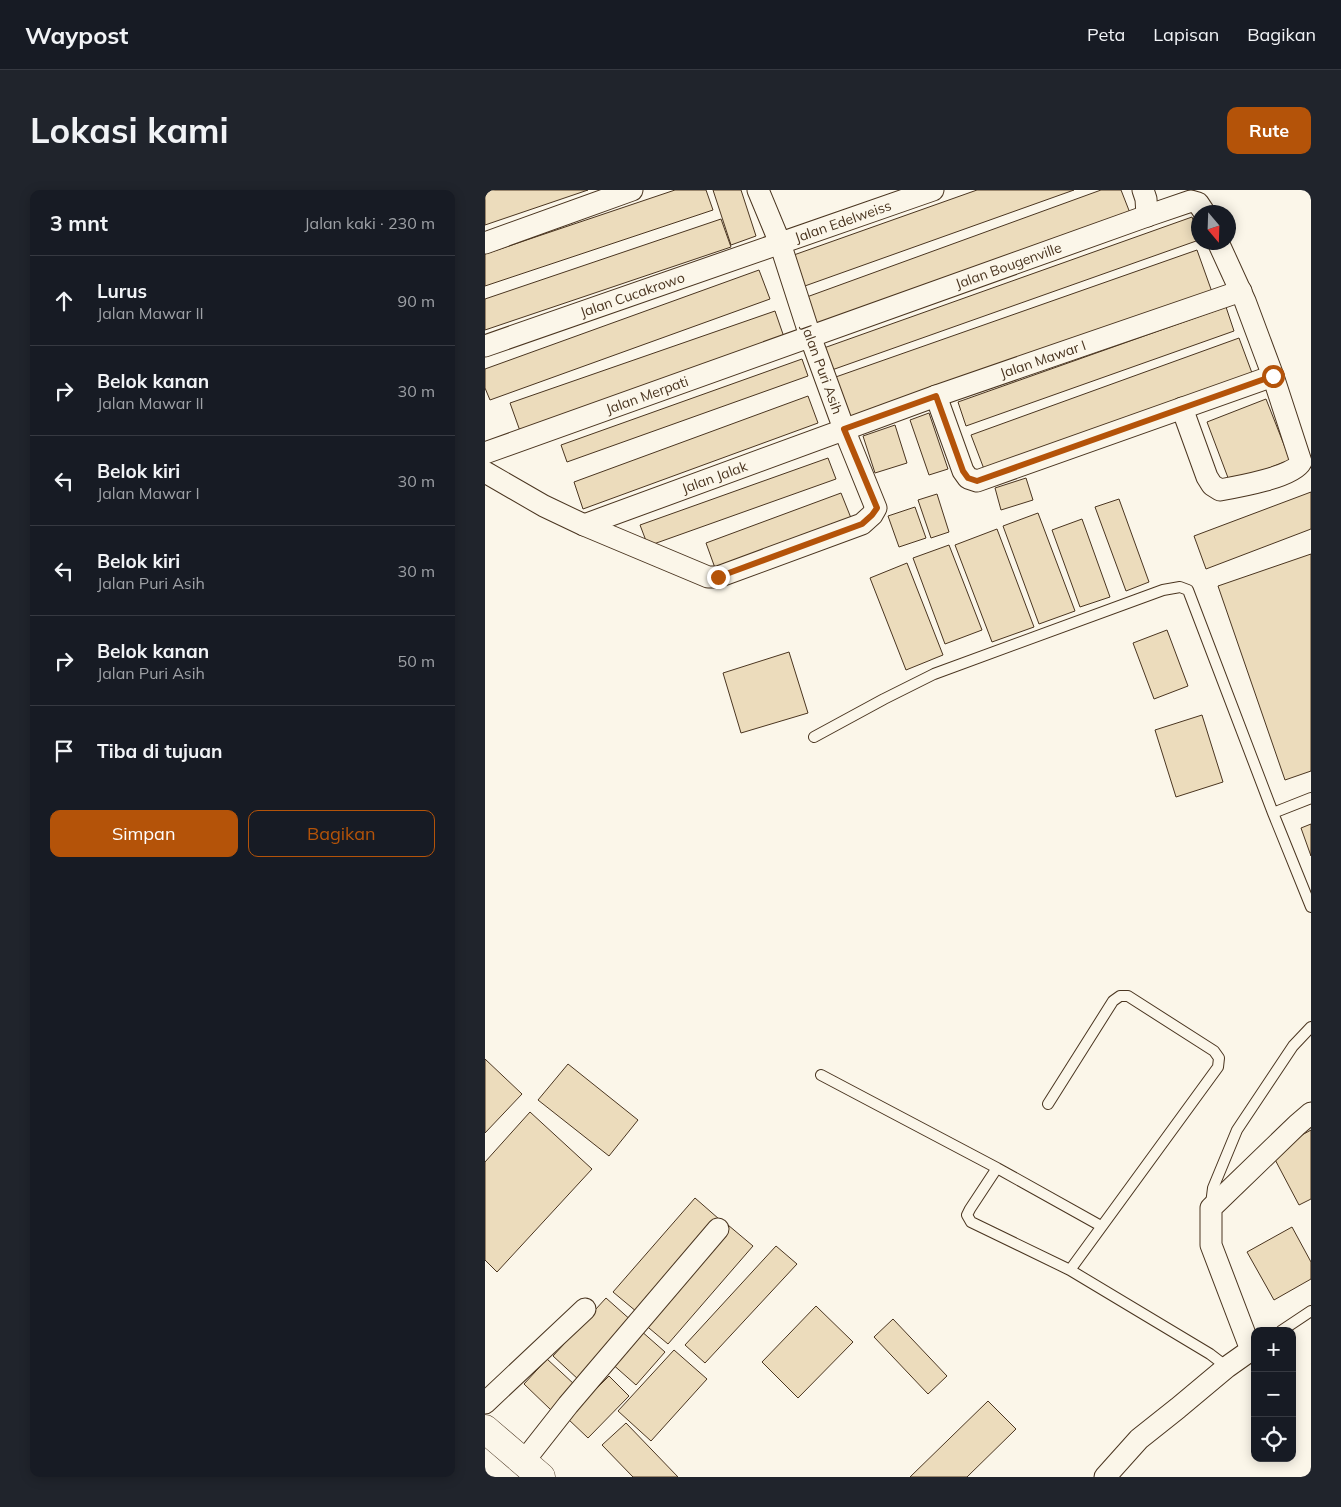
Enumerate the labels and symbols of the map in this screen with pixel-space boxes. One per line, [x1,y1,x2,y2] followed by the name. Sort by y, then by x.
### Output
[792,196,894,246] street label: Jalan Edelweiss
[1191,205,1236,250] north arrow
[953,238,1064,293] street label: Jalan Bougenville
[578,268,687,321] street label: Jalan Cucakrowo
[797,322,847,416] street label: Jalan Puri Asih
[998,336,1088,382] street label: Jalan Mawar I
[1262,365,1285,388] route start
[603,372,691,418] street label: Jalan Merpati
[679,457,751,497] street label: Jalan Jalak
[707,566,730,589] route end

